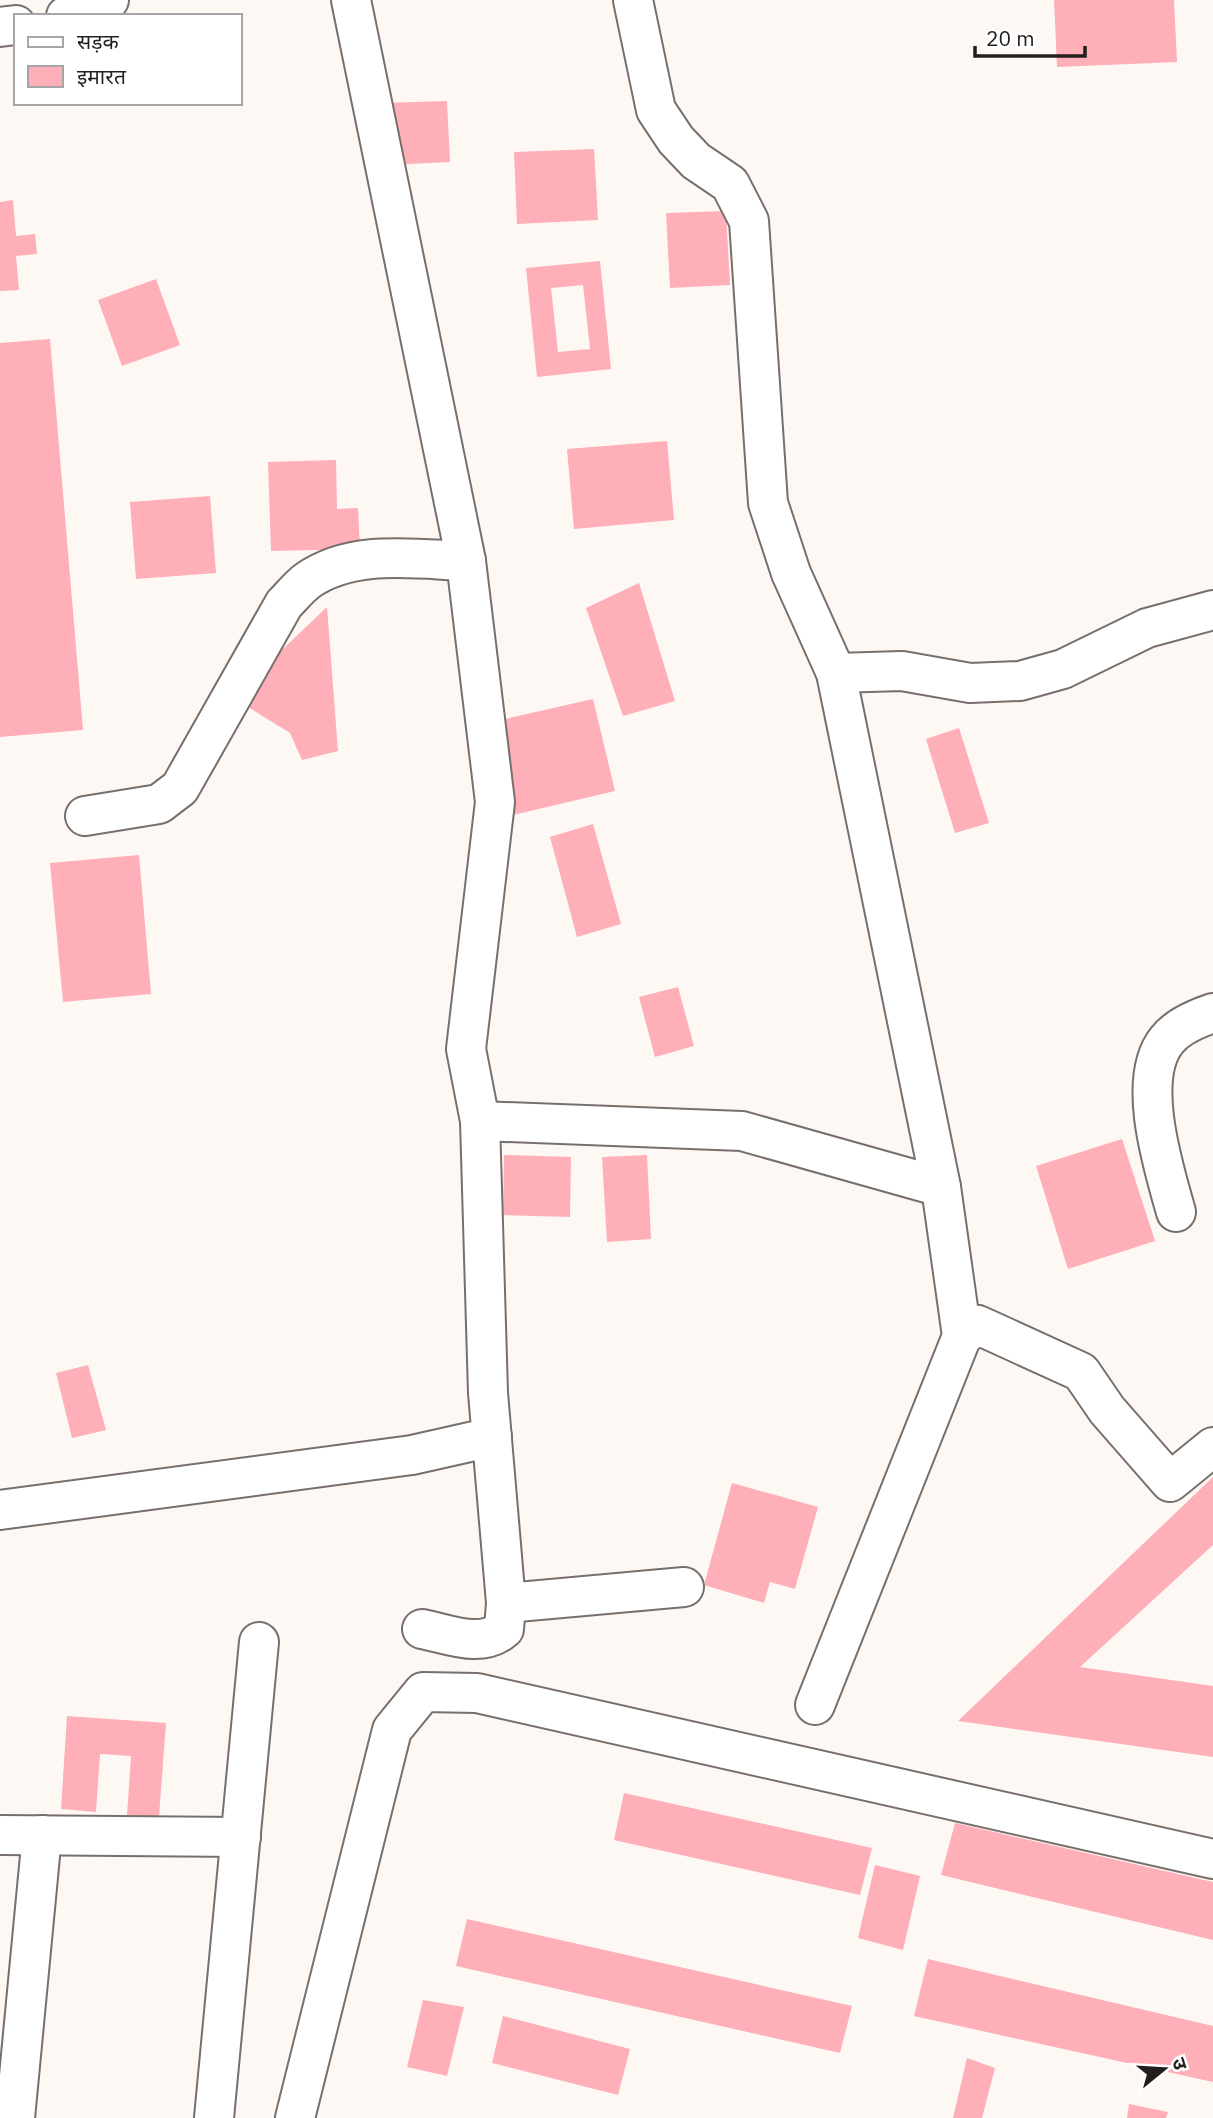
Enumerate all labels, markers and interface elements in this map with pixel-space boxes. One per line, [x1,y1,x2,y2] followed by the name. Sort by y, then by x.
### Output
[14,14,242,105] legend
[975,14,1085,58] scale bar
[986,24,1035,52] text: 20 m
[77,27,119,55] text: सड़क
[77,62,127,90] text: इमारत
[1129,2034,1199,2104] north arrow
[1167,2055,1194,2074] text: उ

